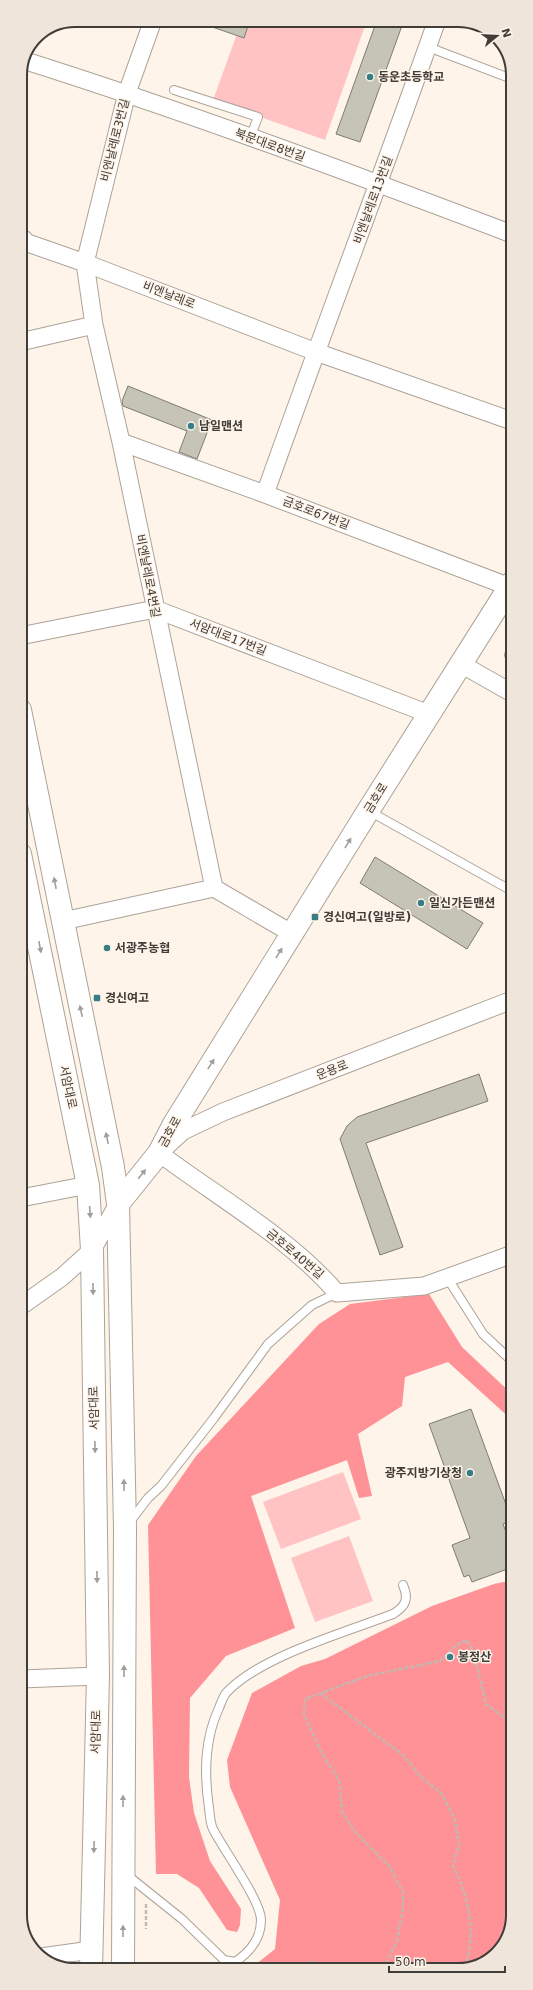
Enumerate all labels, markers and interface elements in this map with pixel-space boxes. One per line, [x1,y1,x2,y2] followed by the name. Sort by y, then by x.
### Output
[477,16,517,56] north arrow
[498,27,514,39] text: N
[378,70,444,84] place label: 동운초등학교
[365,72,375,82] marker: 동운초등학교
[98,97,132,183] street label: 비엔날레로3번길
[233,126,307,164] street label: 북문대로8번길
[351,154,395,246] street label: 비엔날레로13번길
[141,279,197,311] street label: 비엔날레로
[199,419,243,433] place label: 남일맨션
[186,421,196,431] marker: 남일맨션
[281,494,351,532] street label: 금호로67번길
[133,533,163,619] street label: 비엔날레로4번길
[187,616,269,658] street label: 서암대로17번길
[361,780,391,816] street label: 금호로
[344,838,352,848] one-way arrow
[52,877,58,889] one-way arrow
[429,896,495,910] place label: 일신가든맨션
[416,898,426,908] marker: 일신가든맨션
[323,910,411,924] place label: 경신여고(일방로)
[310,912,320,922] marker: 경신여고(일방로)
[37,941,43,953] one-way arrow
[115,941,170,955] place label: 서광주농협
[102,943,112,953] marker: 서광주농협
[275,948,283,958] one-way arrow
[105,991,149,1005] place label: 경신여고
[92,993,102,1003] marker: 경신여고
[78,1004,84,1017] one-way arrow
[314,1058,350,1082] street label: 운용로
[207,1059,215,1069] one-way arrow
[57,1064,79,1110] street label: 서암대로
[156,1114,184,1150] street label: 금호로
[104,1132,110,1144] one-way arrow
[138,1168,146,1179] one-way arrow
[86,1206,93,1218] one-way arrow
[264,1226,326,1282] street label: 금호로40번길
[90,1283,96,1296] one-way arrow
[87,1386,101,1430] street label: 서암대로
[92,1441,98,1454] one-way arrow
[385,1466,462,1480] place label: 광주지방기상청
[465,1468,475,1478] marker: 광주지방기상청
[121,1478,127,1491] one-way arrow
[94,1571,100,1584] one-way arrow
[458,1650,491,1664] place label: 봉정산
[445,1652,455,1662] marker: 봉정산
[121,1664,127,1677] one-way arrow
[89,1710,103,1754] street label: 서암대로
[120,1794,126,1807] one-way arrow
[90,1841,97,1853] one-way arrow
[120,1924,126,1937] one-way arrow
[389,1948,505,1974] scale bar
[395,1955,426,1969] text: 50 m

